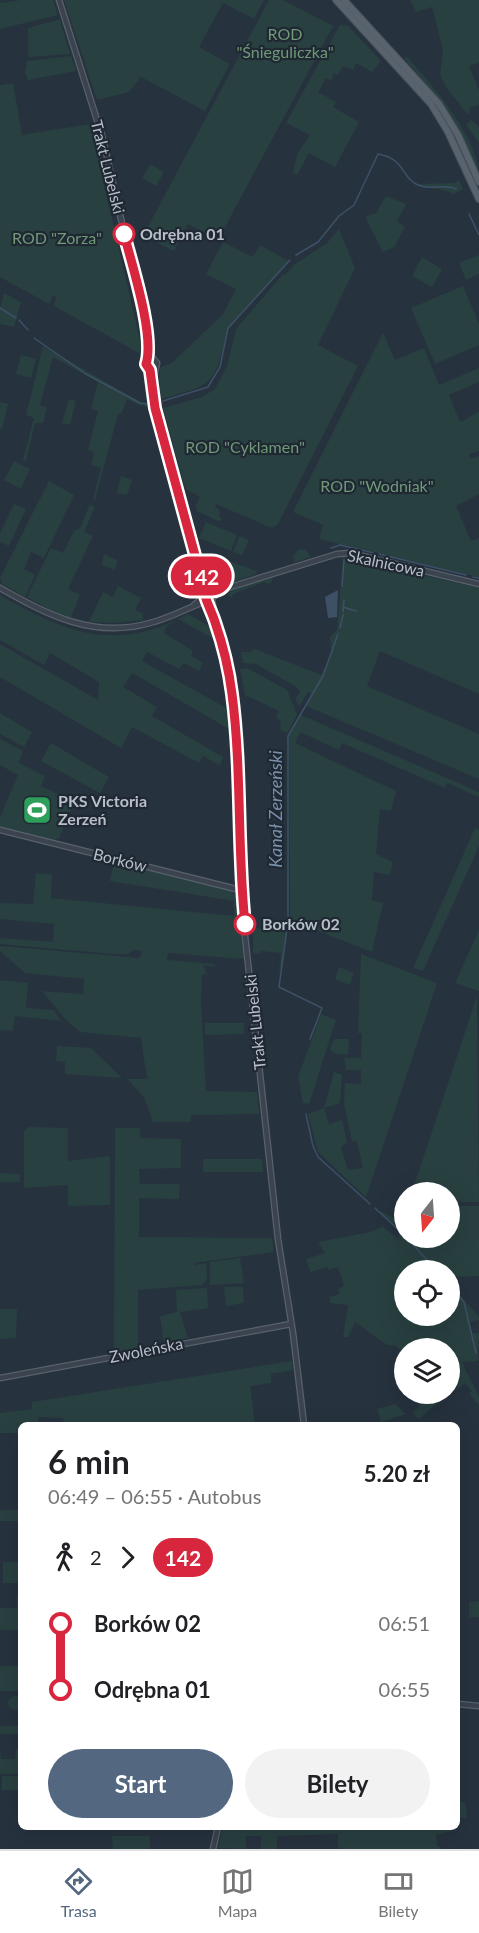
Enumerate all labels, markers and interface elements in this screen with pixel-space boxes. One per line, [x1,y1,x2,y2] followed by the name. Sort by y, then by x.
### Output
[236,24,334,61] park label: ROD "Śnieguliczka"
[88,118,129,216] street label: Trakt Lubelski
[113,223,135,245] marker: Odrębna 01
[140,224,225,243] place label: Odrębna 01
[12,228,102,247] park label: ROD "Zorza"
[185,437,305,456] park label: ROD "Cyklamen"
[320,476,434,495] park label: ROD "Wodniak"
[346,545,426,580] street label: Skalnicowa
[166,556,236,596] line badge: 142
[183,564,219,589] text: 142
[264,750,286,868] water label: Kanał Zerzeński
[58,791,147,828] place label: PKS Victoria Zerzeń
[21,794,53,826] sports icon: PKS Victoria Zerzeń
[91,844,149,875] street label: Borków
[234,913,256,935] marker: Borków 02
[262,914,340,933] place label: Borków 02
[240,973,269,1071] street label: Trakt Lubelski
[394,1182,460,1248] north arrow
[394,1182,460,1404] map controls
[394,1260,460,1326] button: locate
[107,1333,184,1366] street label: Zwoleńska
[394,1338,460,1404] button: layers
[48,1441,130,1481] text: 6 min
[364,1460,430,1487] text: 5.20 zł
[48,1484,261,1508] text: 06:49 – 06:55 · Autobus
[48,1541,81,1574] icon: walk
[111,1541,144,1574] icon: forward
[90,1545,102,1569] text: 2
[165,1545,201,1570] text: 142
[94,1610,201,1637] text: Borków 02
[379,1611,430,1635] text: 06:51
[94,1676,211,1703] text: Odrębna 01
[379,1677,430,1701] text: 06:55
[48,1749,233,1818] button: Start
[245,1749,430,1818] button: Bilety
[61,1865,97,1920] tab: Trasa
[218,1865,257,1920] tab: Mapa
[378,1865,418,1920] tab: Bilety

